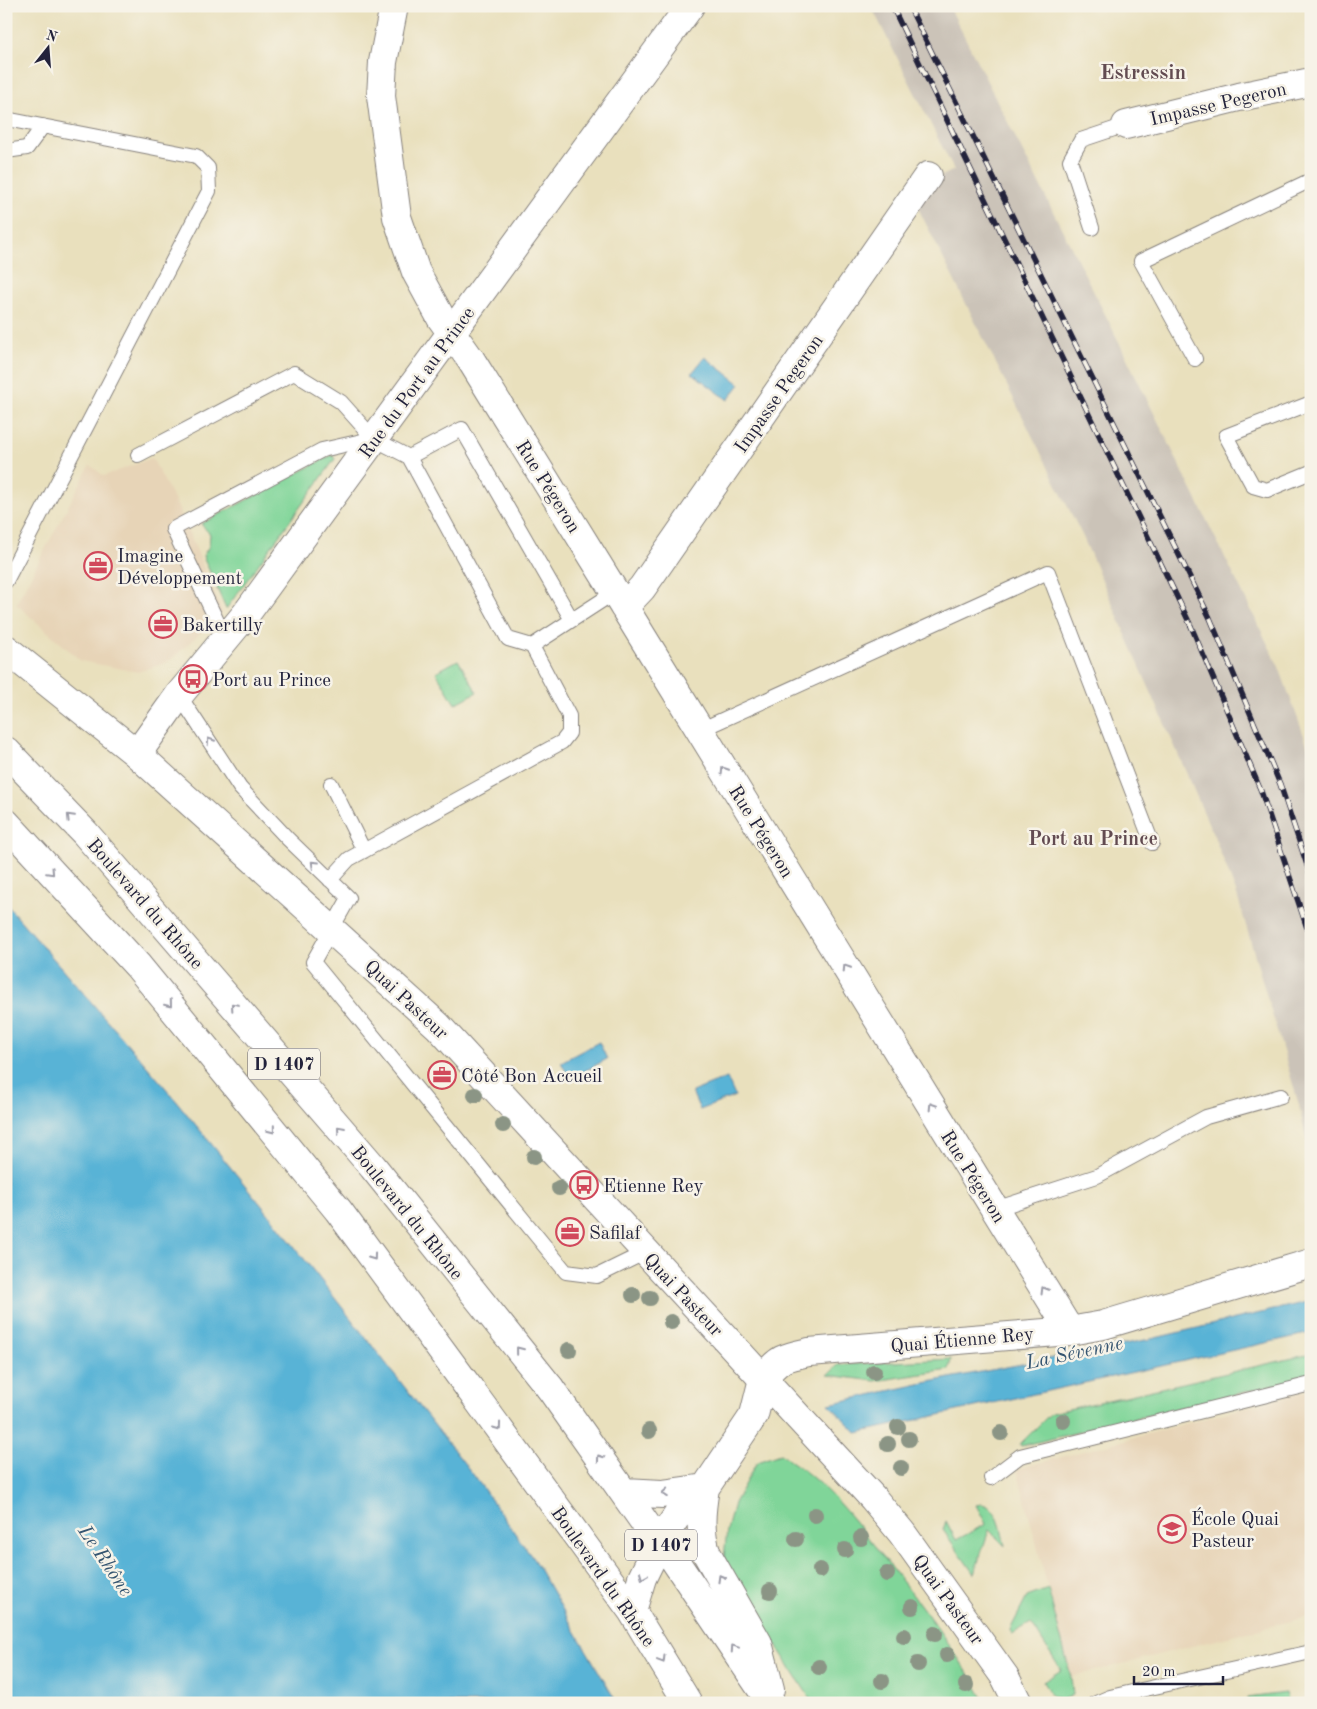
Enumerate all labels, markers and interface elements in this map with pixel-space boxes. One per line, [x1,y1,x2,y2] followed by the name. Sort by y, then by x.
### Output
[22,22,72,72] north arrow
[44,28,59,45] text: N
[1100,63,1186,84] district label: Estressin
[1148,80,1289,130] street label: Impasse Pegeron
[357,304,479,463] street label: Rue du Port au Prince
[732,332,828,457] street label: Impasse Pegeron
[511,438,583,537] street label: Rue Pégeron
[117,548,242,589] place label: Imagine Développement
[83,551,113,581] office icon: Imagine Développement
[148,609,178,639] office icon: Bakertilly
[182,617,263,636] place label: Bakertilly
[178,664,208,694] bus stop icon: Port au Prince
[212,672,331,691] place label: Port au Prince
[207,737,216,746] one-way arrow
[721,766,731,775] one-way arrow
[724,783,796,882] street label: Rue Pégeron
[67,814,76,823] one-way arrow
[1028,830,1158,850] district label: Port au Prince
[82,836,206,974] street label: Boulevard du Rhône
[311,861,320,870] one-way arrow
[45,866,54,875] one-way arrow
[360,958,451,1044] street label: Quai Pasteur
[843,964,853,973] one-way arrow
[164,998,172,1007] one-way arrow
[230,1002,239,1011] one-way arrow
[248,1048,320,1080] road number: D 1407
[427,1060,457,1090] office icon: Côté Bon Accueil
[461,1068,602,1087] place label: Côté Bon Accueil
[928,1103,938,1112] one-way arrow
[267,1124,276,1133] one-way arrow
[337,1125,346,1134] one-way arrow
[936,1128,1008,1227] street label: Rue Pégeron
[346,1143,466,1284] street label: Boulevard du Rhône
[569,1170,599,1200] bus stop icon: Etienne Rey
[603,1178,704,1197] place label: Etienne Rey
[555,1217,585,1247] office icon: Safilaf
[589,1225,642,1244] place label: Safilaf
[639,1250,726,1341] street label: Quai Pasteur
[367,1251,375,1260] one-way arrow
[1041,1286,1051,1295] one-way arrow
[889,1322,1035,1357] street label: Quai Étienne Rey
[1023,1334,1125,1374] water label: La Sévenne
[517,1347,525,1356] one-way arrow
[491,1422,501,1431] one-way arrow
[597,1454,606,1464] one-way arrow
[661,1487,669,1498] one-way arrow
[547,1504,657,1651] street label: Boulevard du Rhône
[1191,1507,1279,1552] place label: École Quai Pasteur
[1157,1514,1187,1544] school or university icon: École Quai Pasteur
[73,1521,135,1600] water label: Le Rhône
[625,1530,697,1560] road number: D 1407
[908,1552,986,1649] street label: Quai Pasteur
[639,1571,649,1580] one-way arrow
[718,1575,728,1584] one-way arrow
[731,1644,740,1654] one-way arrow
[1134,1654,1223,1686] scale bar
[655,1655,665,1664] one-way arrow
[1142,1665,1176,1680] text: 20 m

